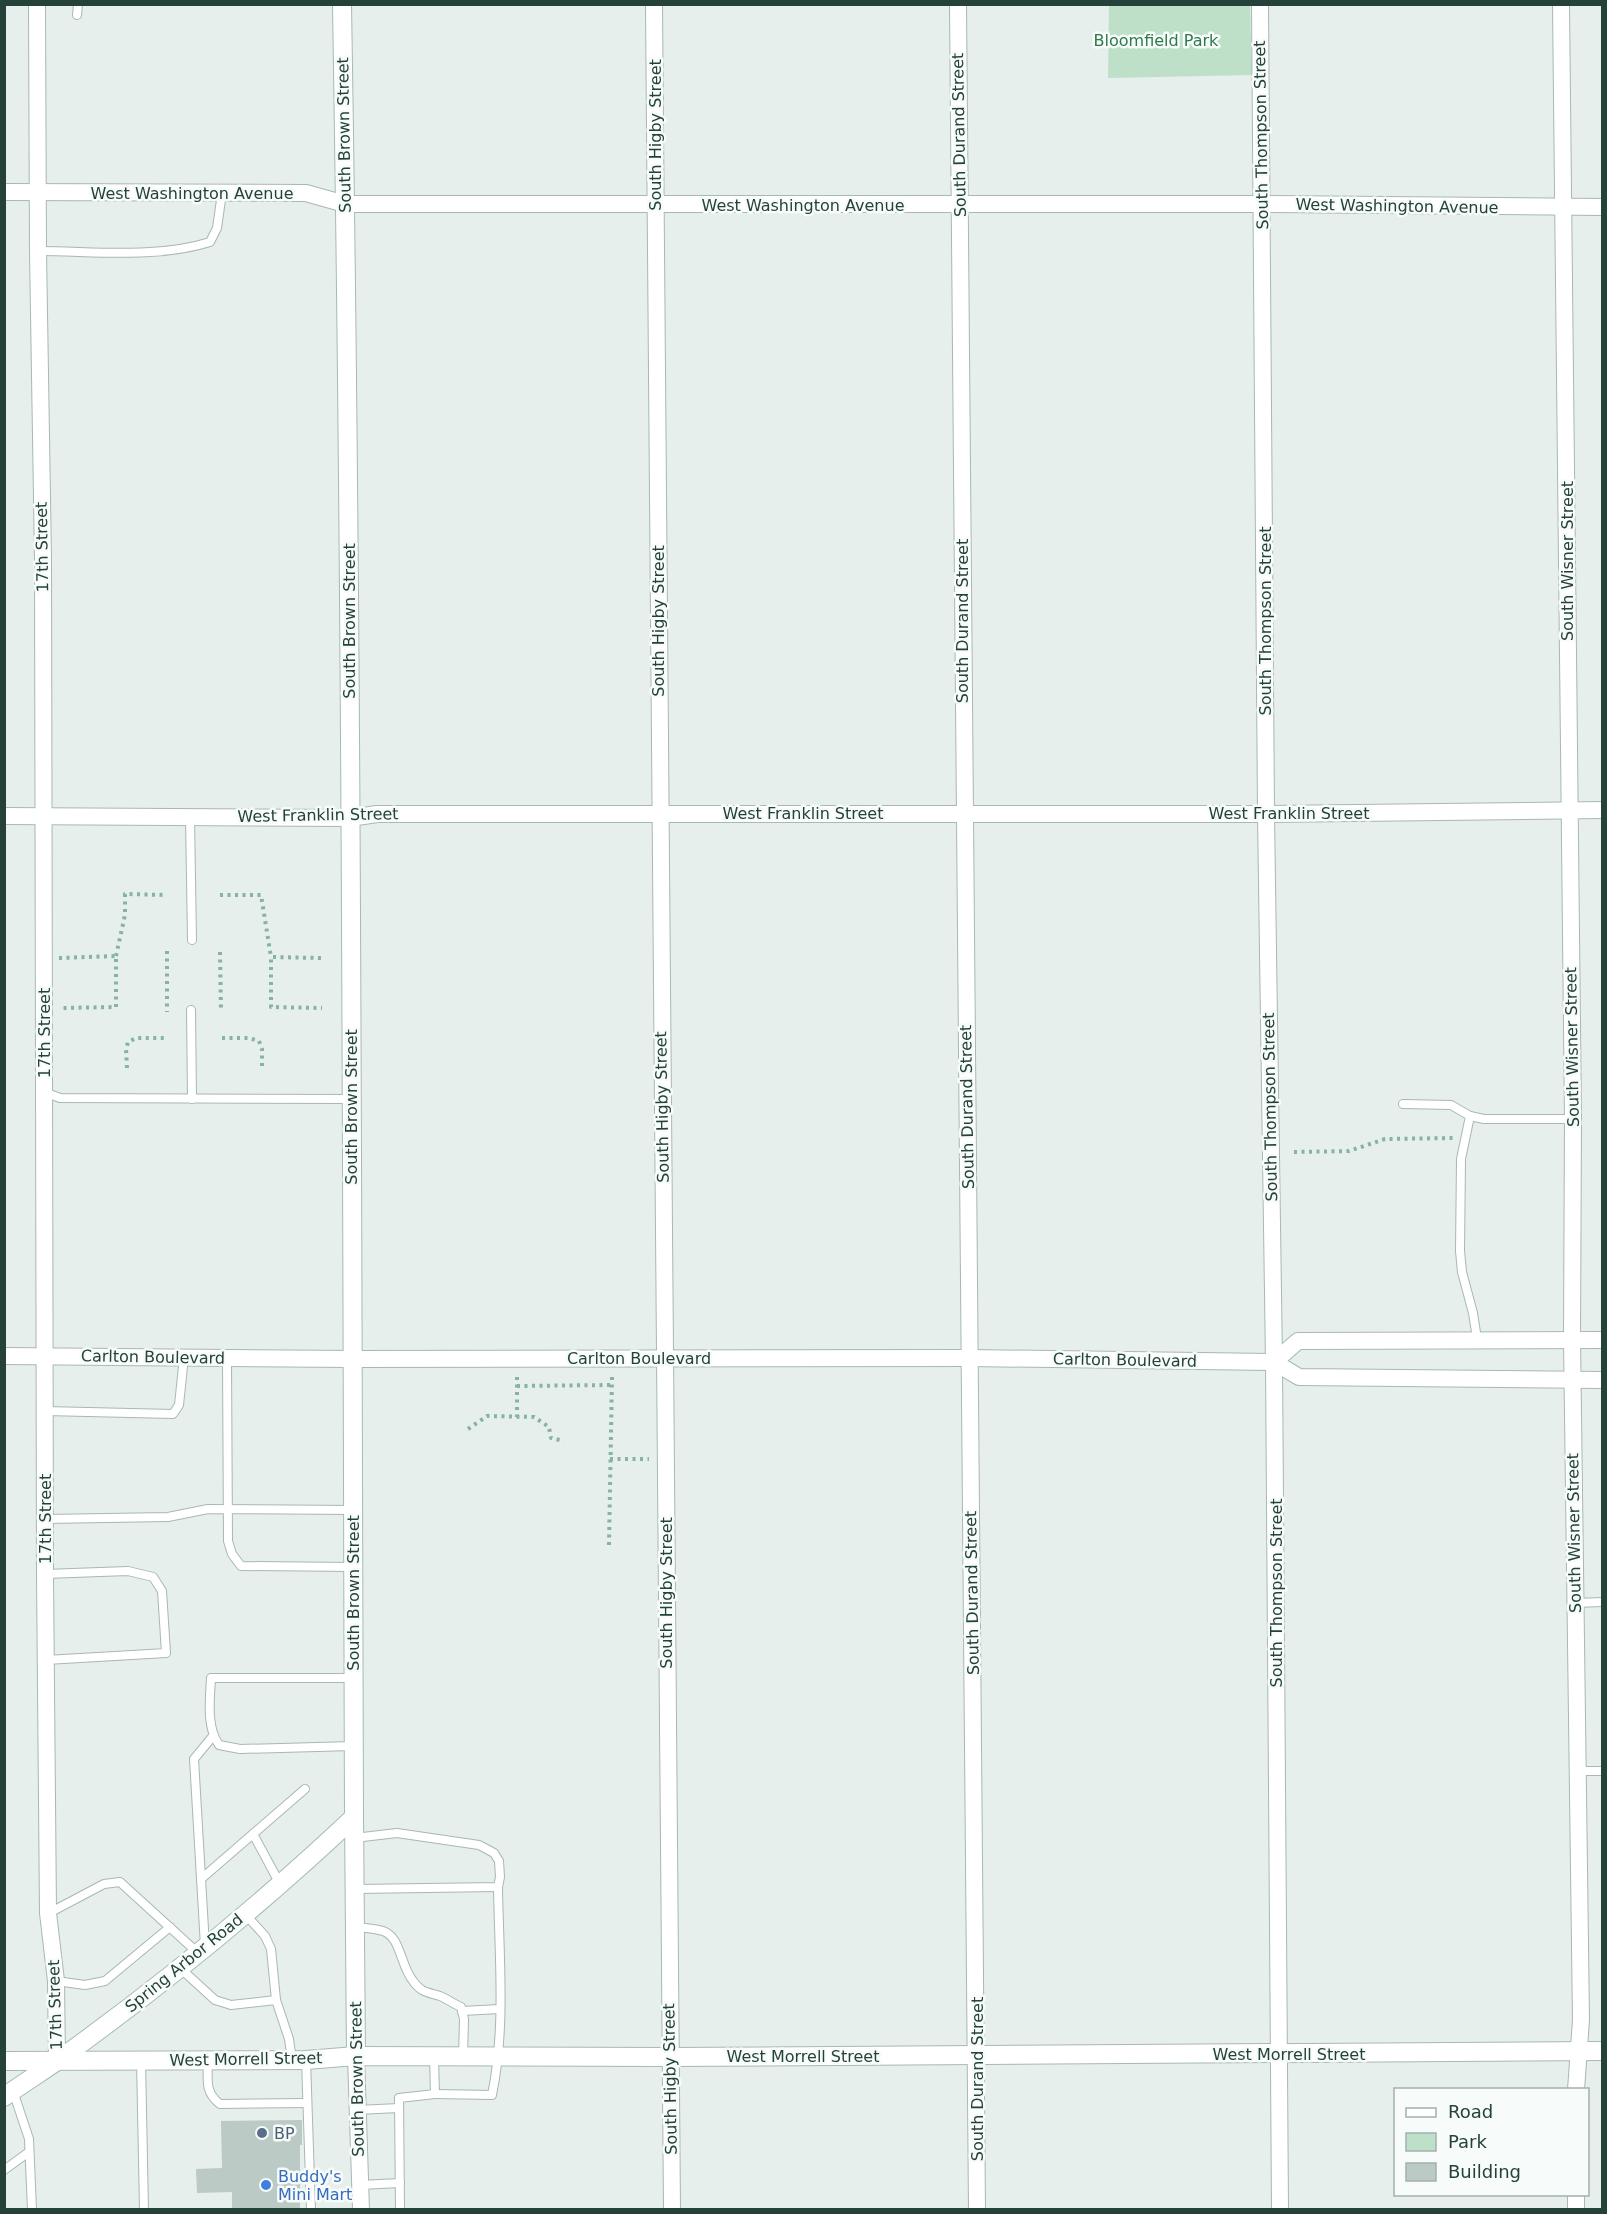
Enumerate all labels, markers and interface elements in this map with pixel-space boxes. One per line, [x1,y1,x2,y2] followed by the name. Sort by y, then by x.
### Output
[1094,31,1219,50] park label: Bloomfield Park
[1250,40,1272,230] street label: South Thompson Street
[948,53,970,217] street label: South Durand Street
[333,57,355,213] street label: South Brown Street
[646,59,665,211] street label: South Higby Street
[91,184,293,203] street label: West Washington Avenue
[1295,195,1499,217] street label: West Washington Avenue
[702,196,904,215] street label: West Washington Avenue
[1558,481,1577,641] street label: South Wisner Street
[32,502,52,592] street label: 17th Street
[1256,527,1275,716] street label: South Thompson Street
[953,539,972,703] street label: South Durand Street
[340,543,359,699] street label: South Brown Street
[649,545,668,697] street label: South Higby Street
[237,804,399,826] street label: West Franklin Street
[723,804,883,823] street label: West Franklin Street
[1209,804,1369,823] street label: West Franklin Street
[1561,967,1583,1127] street label: South Wisner Street
[35,988,54,1078] street label: 17th Street
[1259,1012,1281,1202] street label: South Thompson Street
[956,1025,978,1189] street label: South Durand Street
[342,1029,361,1185] street label: South Brown Street
[651,1031,673,1183] street label: South Higby Street
[81,1346,225,1368] street label: Carlton Boulevard
[567,1349,711,1368] street label: Carlton Boulevard
[1053,1349,1197,1371] street label: Carlton Boulevard
[1563,1453,1585,1613] street label: South Wisner Street
[36,1474,55,1564] street label: 17th Street
[1267,1499,1286,1688] street label: South Thompson Street
[961,1511,983,1675] street label: South Durand Street
[344,1515,363,1671] street label: South Brown Street
[657,1517,676,1669] street label: South Higby Street
[121,1910,247,2016] street label: Spring Arbor Road
[44,1959,66,2051] street label: 17th Street
[968,1997,987,2161] street label: South Durand Street
[346,2001,368,2157] street label: South Brown Street
[659,2003,681,2155] street label: South Higby Street
[1213,2045,1365,2064] street label: West Morrell Street
[727,2047,879,2066] street label: West Morrell Street
[169,2048,323,2070] street label: West Morrell Street
[1394,2088,1589,2196] legend
[1448,2101,1493,2122] text: Road
[274,2124,295,2143] place label: BP
[255,2126,269,2140] marker: BP
[1448,2131,1487,2152] text: Park
[1448,2161,1521,2182] text: Building
[278,2167,352,2204] place label: Buddy's Mini Mart
[259,2178,273,2192] marker: Buddy's Mini Mart

